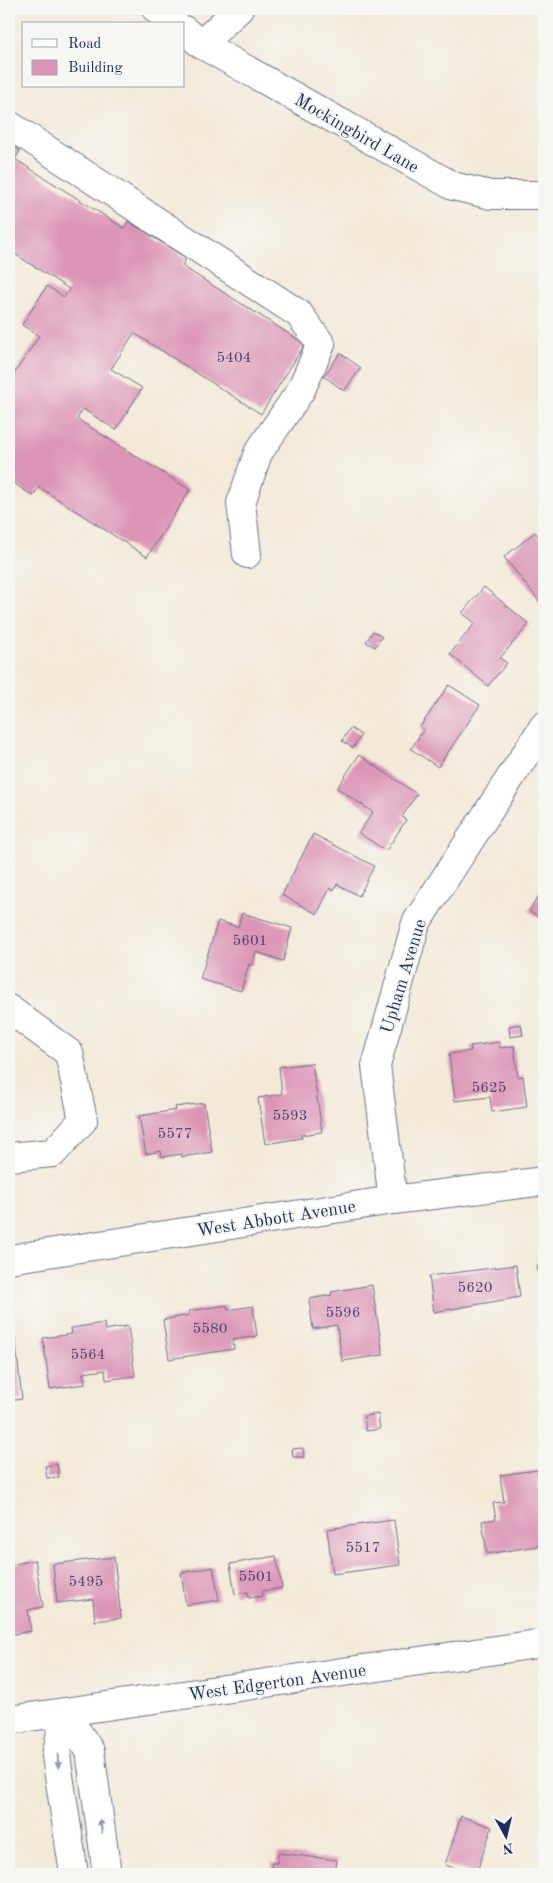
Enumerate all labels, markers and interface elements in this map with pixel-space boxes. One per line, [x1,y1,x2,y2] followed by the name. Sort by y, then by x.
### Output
[22,22,185,88] legend
[68,37,102,52] text: Road
[68,61,123,76] text: Building
[291,91,422,177] street label: Mockingbird Lane
[217,351,251,366] house number: 5404
[378,917,430,1036] street label: Upham Avenue
[233,934,267,949] house number: 5601
[472,1081,506,1096] house number: 5625
[273,1109,307,1124] house number: 5593
[158,1127,192,1142] house number: 5577
[195,1198,357,1240] street label: West Abbott Avenue
[458,1281,492,1296] house number: 5620
[326,1306,360,1321] house number: 5596
[193,1322,227,1337] house number: 5580
[71,1348,105,1363] house number: 5564
[346,1541,380,1556] house number: 5517
[239,1570,273,1585] house number: 5501
[69,1575,103,1590] house number: 5495
[187,1662,367,1704] street label: West Edgerton Avenue
[54,1753,62,1769] one-way arrow
[480,1810,530,1860] north arrow
[97,1818,105,1834] one-way arrow
[501,1840,514,1856] text: N

